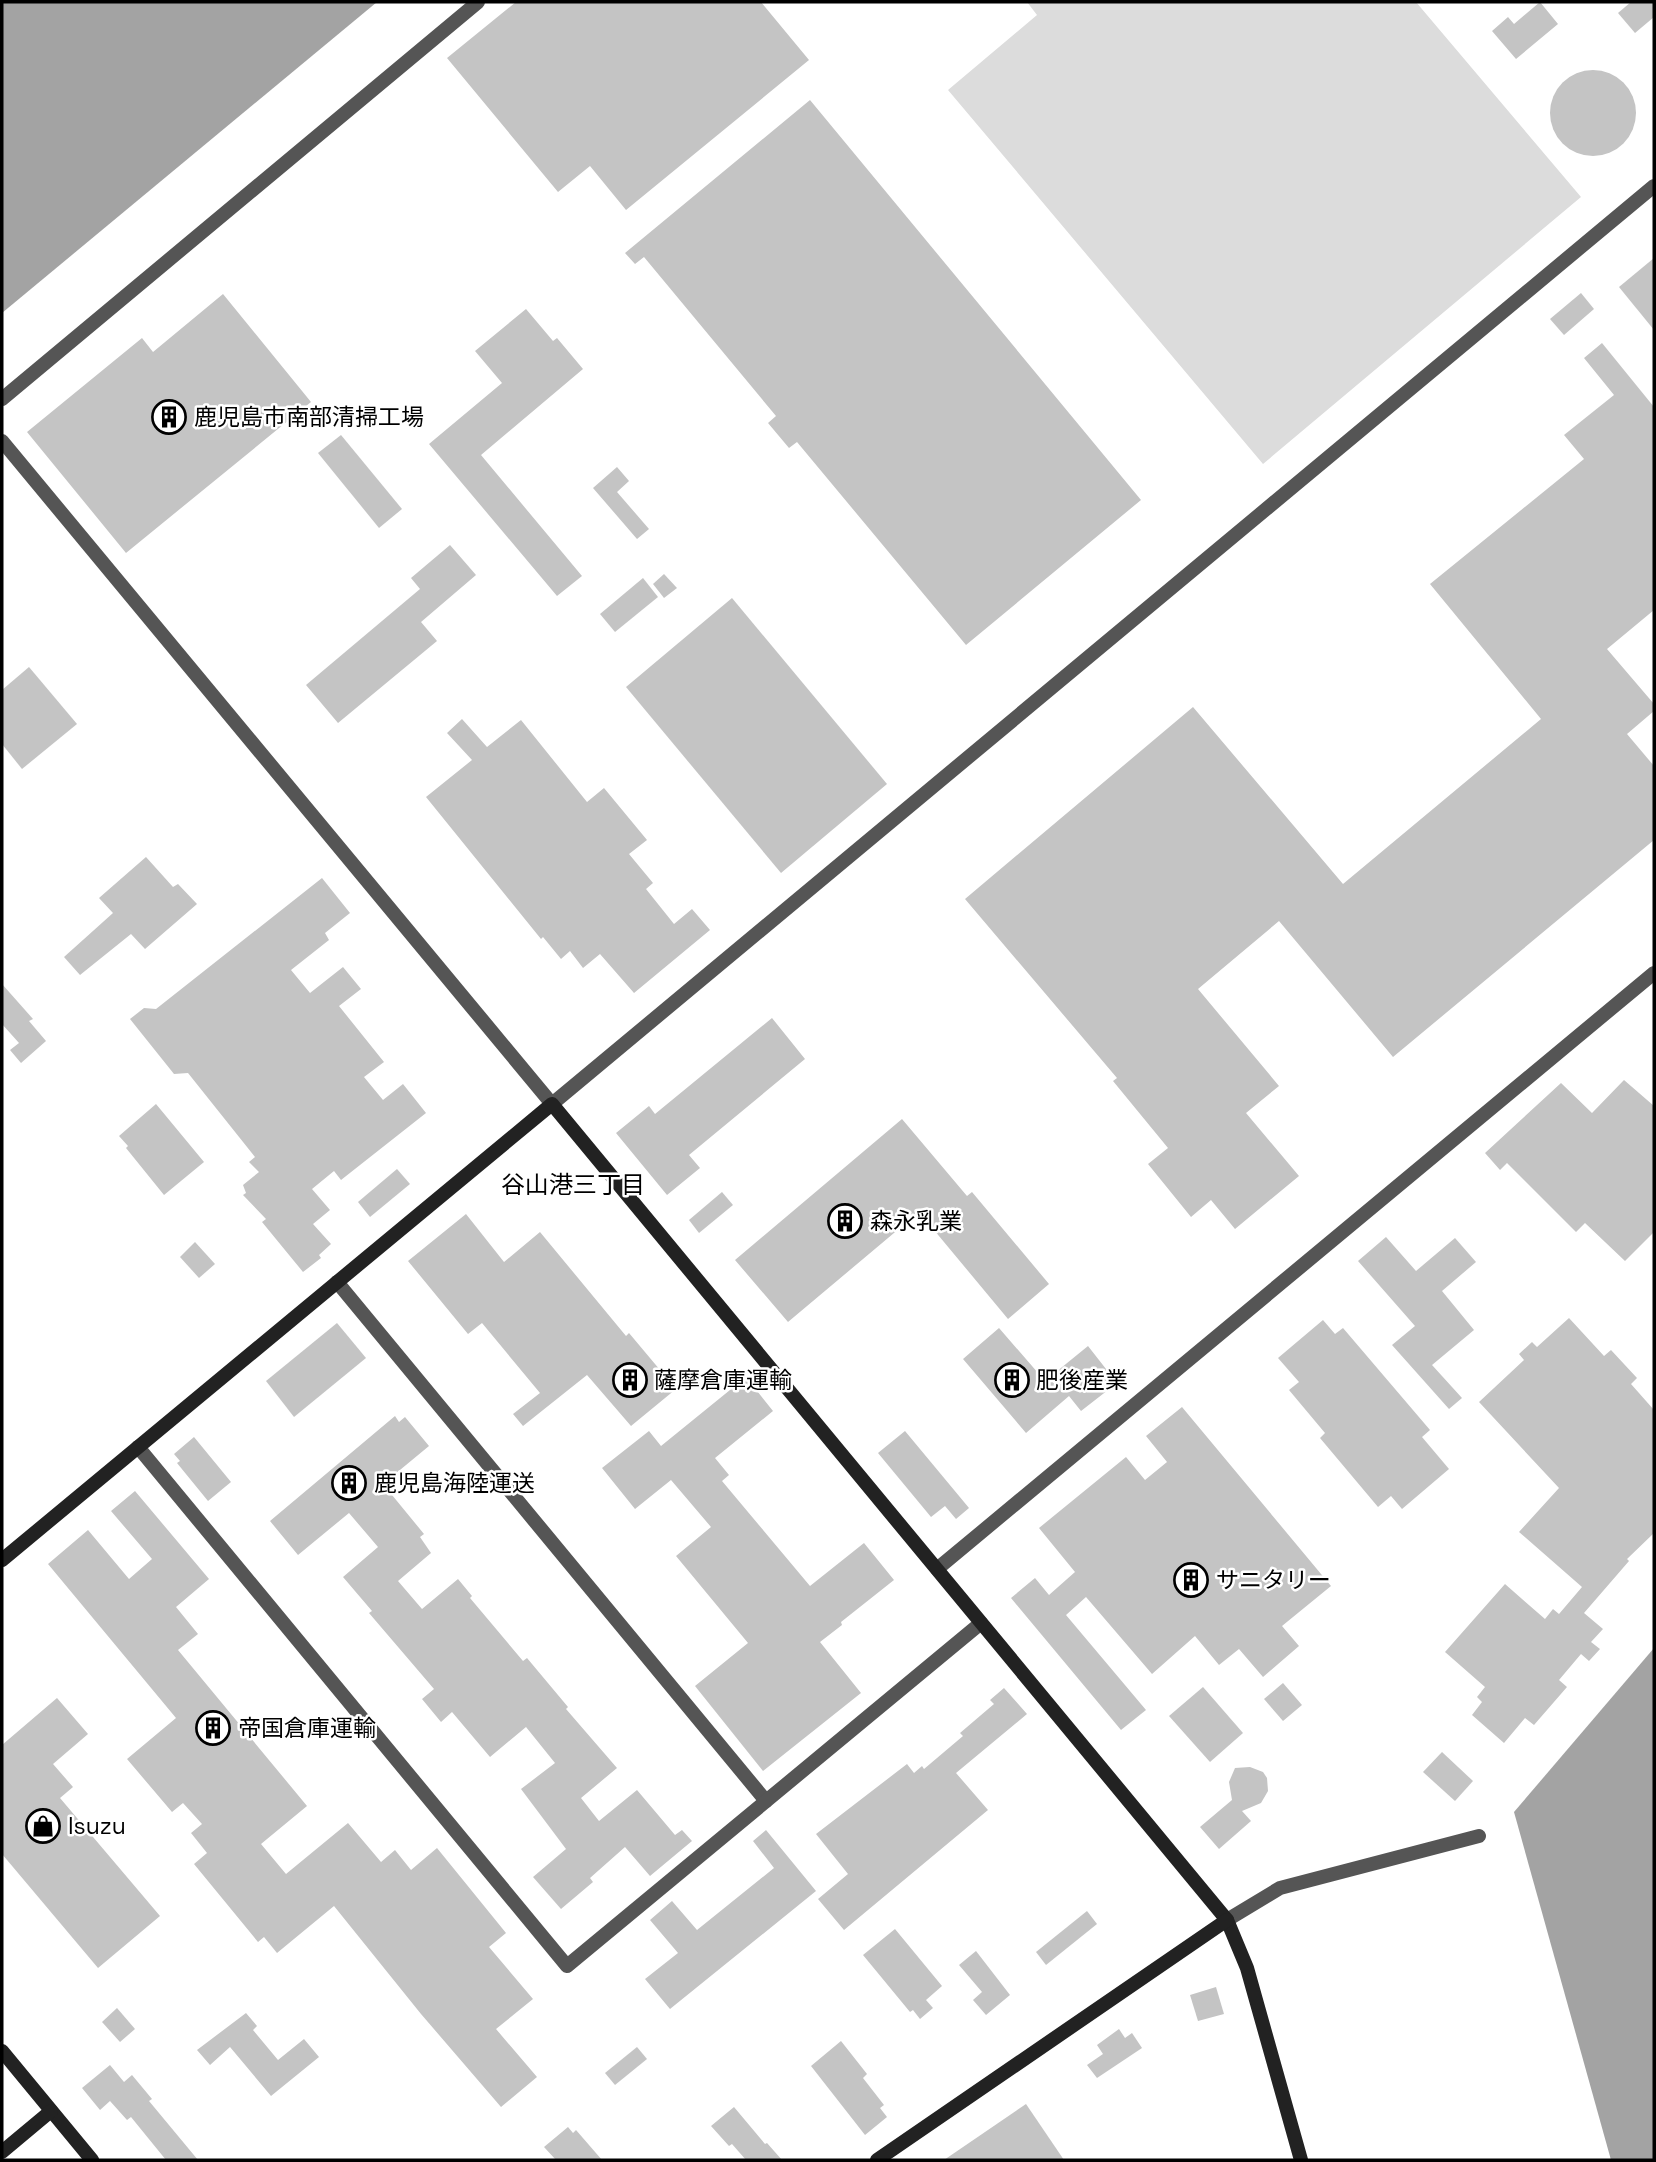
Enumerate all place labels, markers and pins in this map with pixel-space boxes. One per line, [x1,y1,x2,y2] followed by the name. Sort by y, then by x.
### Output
[150,398,188,436] building icon: 鹿児島市南部清掃工場
[194,402,424,432] place label: 鹿児島市南部清掃工場
[826,1202,864,1240] building icon: 森永乳業
[870,1206,962,1236] place label: 森永乳業
[611,1361,649,1399] building icon: 薩摩倉庫運輸
[993,1361,1031,1399] building icon: 肥後産業
[654,1365,792,1395] place label: 薩摩倉庫運輸
[1036,1365,1128,1395] place label: 肥後産業
[330,1464,368,1502] building icon: 鹿児島海陸運送
[374,1468,535,1498] place label: 鹿児島海陸運送
[1172,1561,1210,1599] building icon: サニタリー
[1216,1565,1331,1595] place label: サニタリー
[194,1709,232,1747] building icon: 帝国倉庫運輸
[238,1713,376,1743] place label: 帝国倉庫運輸
[24,1807,62,1845] shop icon: Isuzu
[68,1811,126,1841] place label: Isuzu

